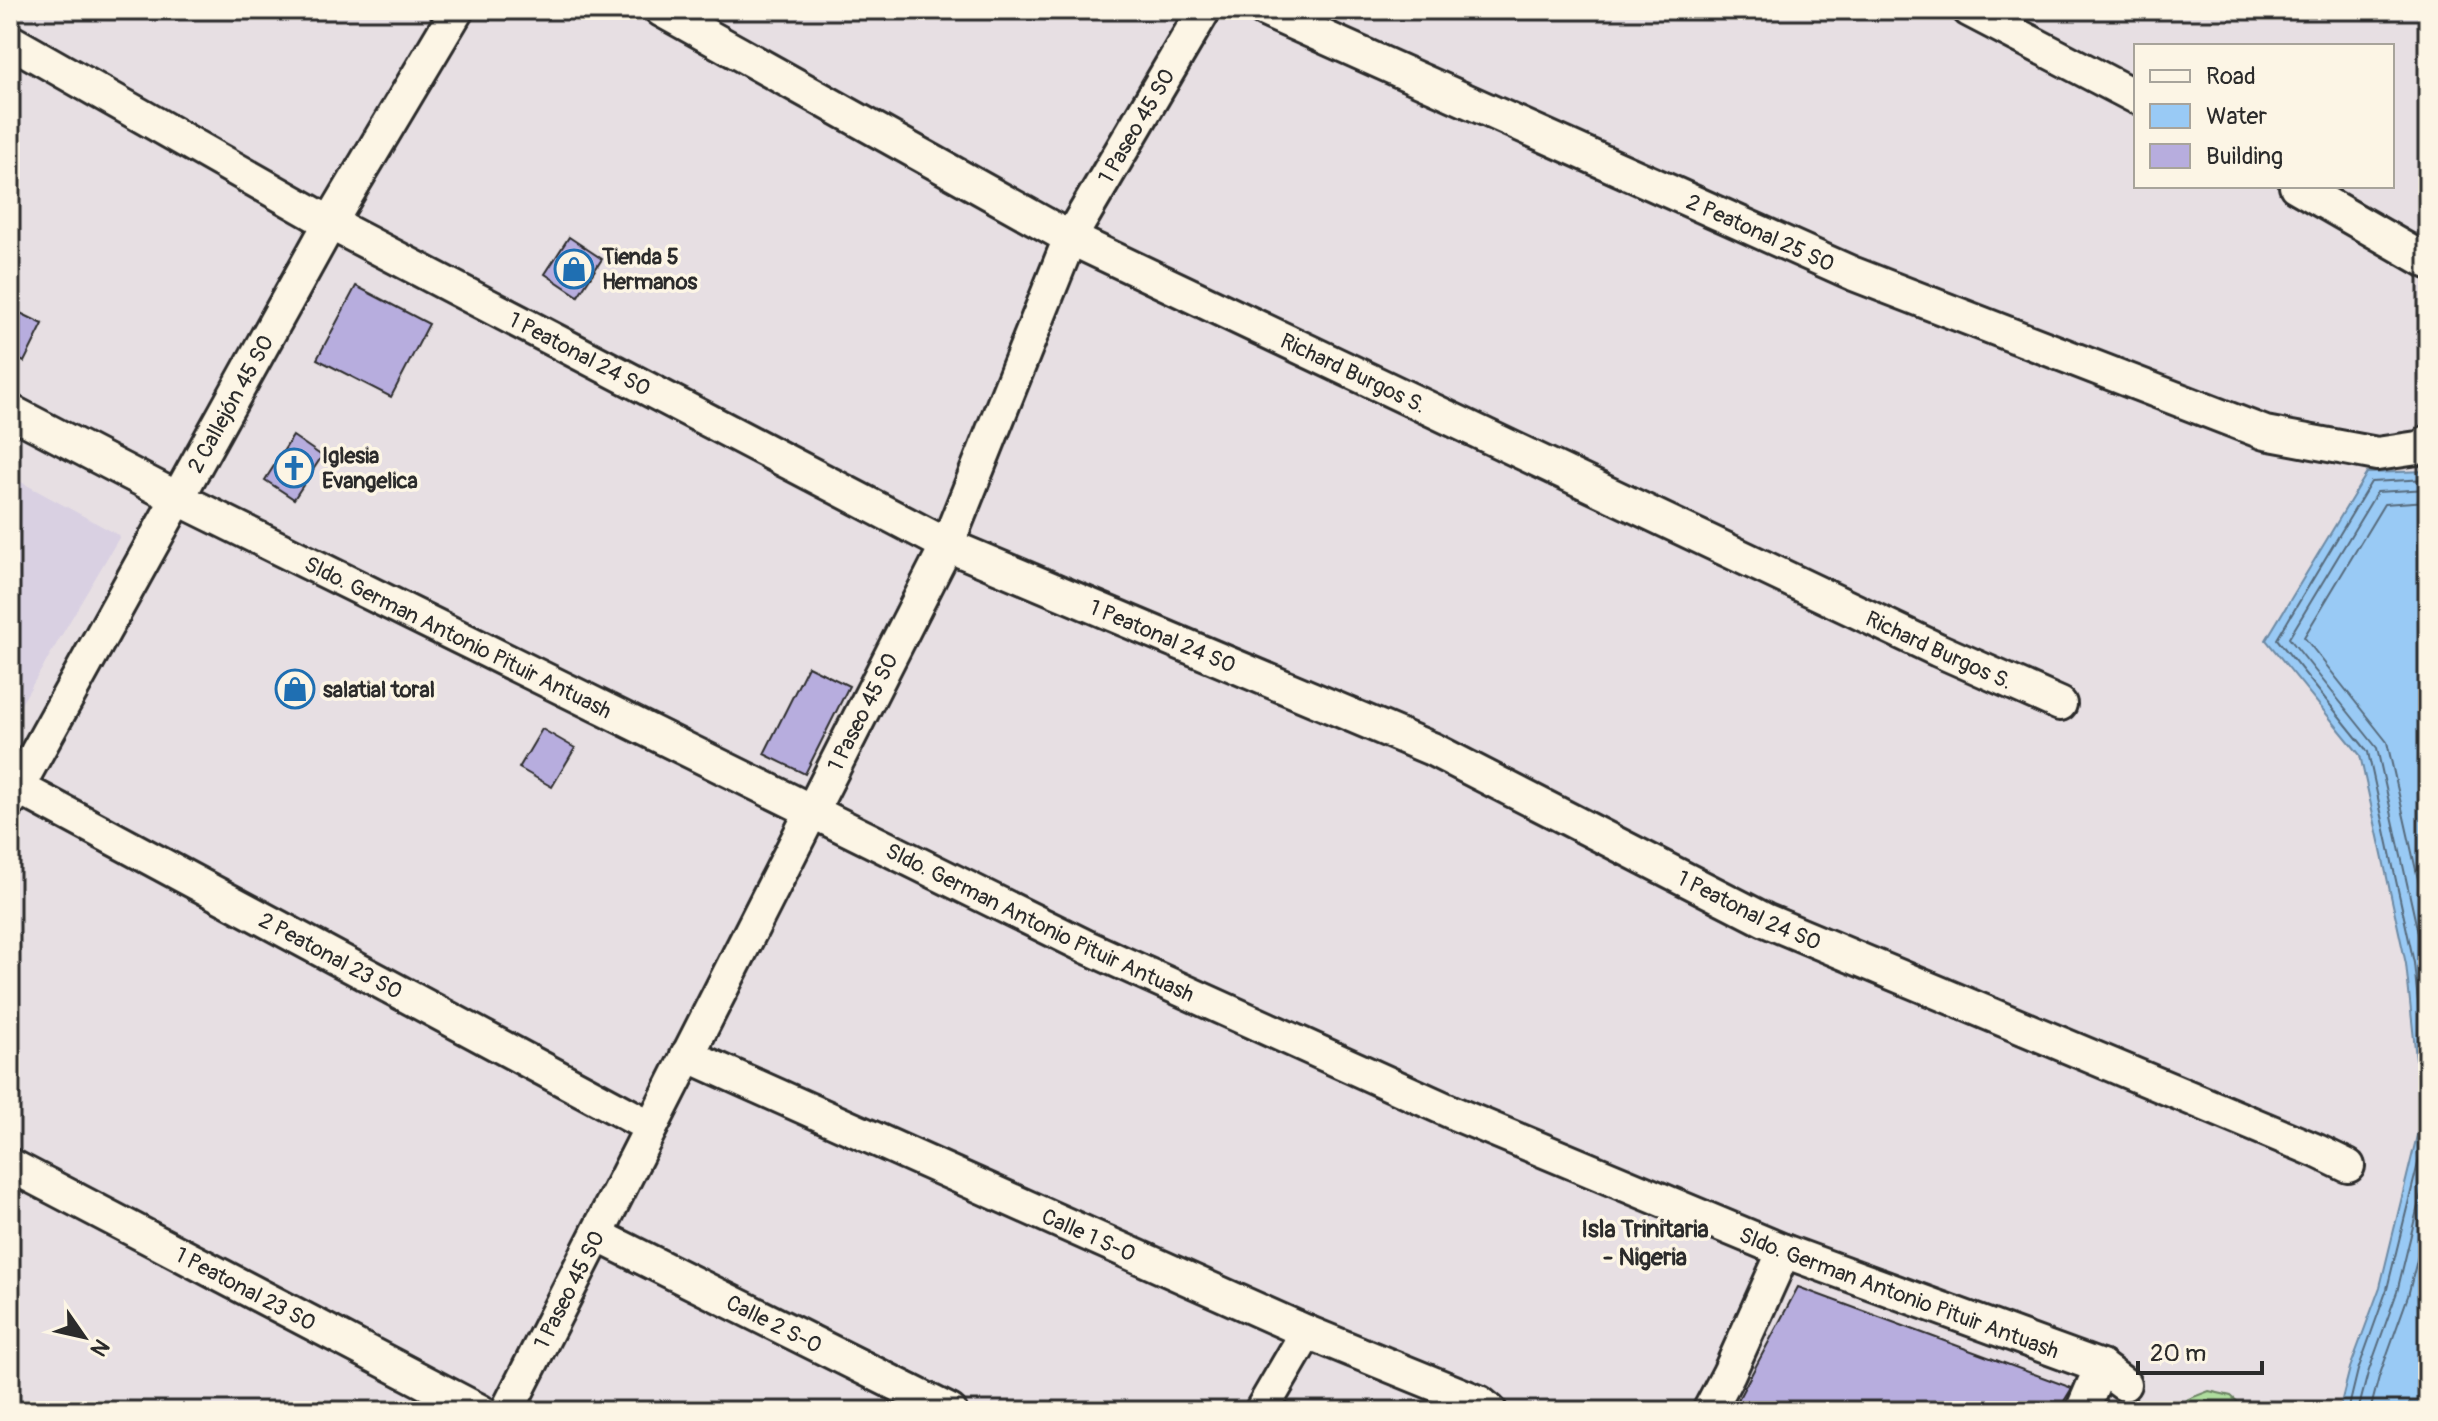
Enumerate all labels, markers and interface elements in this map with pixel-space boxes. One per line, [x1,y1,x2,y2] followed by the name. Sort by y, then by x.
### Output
[2134,44,2394,188] legend
[2206,62,2256,91] text: Road
[1092,64,1181,189] street label: 1 Paseo 45 SO
[2206,102,2267,131] text: Water
[2206,142,2283,171] text: Building
[1682,188,1838,278] street label: 2 Peatonal 25 SO
[601,243,698,296] place label: Tienda 5 Hermanos
[553,248,595,290] shop icon: Tienda 5 Hermanos
[504,306,655,403] street label: 1 Peatonal 24 SO
[1276,327,1430,420] street label: Richard Burgos S.
[181,331,280,478] street label: 2 Callejón 45 SO
[322,442,418,495] place label: Iglesia Evangelica
[273,447,315,489] church icon: Iglesia Evangelica
[300,550,616,725] street label: Sldo. German Antonio Pituir Antuash
[1085,593,1239,680] street label: 1 Peatonal 24 SO
[1861,605,2016,696] street label: Richard Burgos S.
[821,649,905,776] street label: 1 Paseo 45 SO
[274,668,316,710] shop icon: salatial toral
[323,676,435,704] place label: salatial toral
[881,837,1198,1009] street label: Sldo. German Antonio Pituir Antuash
[1672,864,1825,957] street label: 1 Peatonal 24 SO
[254,906,407,1006] street label: 2 Peatonal 23 SO
[1037,1202,1139,1268] street label: Calle 1 S-O
[1581,1215,1709,1272] district label: Isla Trinitaria - Nigeria
[1735,1221,2063,1365] street label: Sldo. German Antonio Pituir Antuash
[528,1227,611,1354] street label: 1 Paseo 45 SO
[170,1241,320,1338] street label: 1 Peatonal 23 SO
[721,1289,826,1360] street label: Calle 2 S-O
[44,1297,124,1377] north arrow
[2138,1325,2262,1375] scale bar
[84,1334,116,1362] text: N
[2150,1339,2206,1368] text: 20 m

